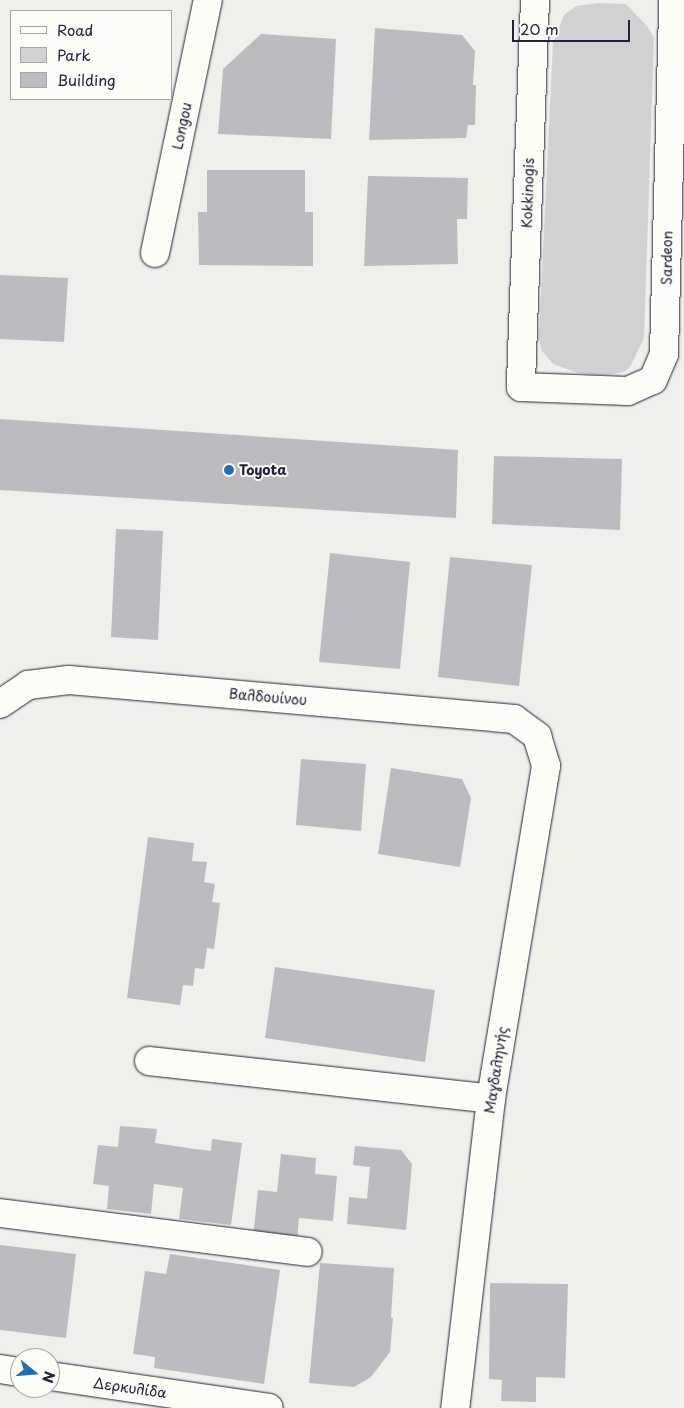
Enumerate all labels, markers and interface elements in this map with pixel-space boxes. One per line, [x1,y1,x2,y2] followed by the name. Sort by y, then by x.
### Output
[10,10,172,100] legend
[514,10,632,42] scale bar
[520,17,559,40] text: 20 m
[57,18,93,41] text: Road
[57,43,91,66] text: Park
[57,68,116,91] text: Building
[169,101,195,151] street label: Longou
[518,158,538,228] street label: Kokkinogis
[658,231,676,285] street label: Sardeon
[239,462,287,478] place label: Toyota
[223,464,235,476] marker: Toyota
[228,685,308,709] street label: Βαλδουίνου
[481,1025,511,1115] street label: Μαγδαληνής
[10,1348,60,1398] north arrow
[37,1369,61,1386] text: N
[92,1375,168,1401] street label: Δερκυλίδα

